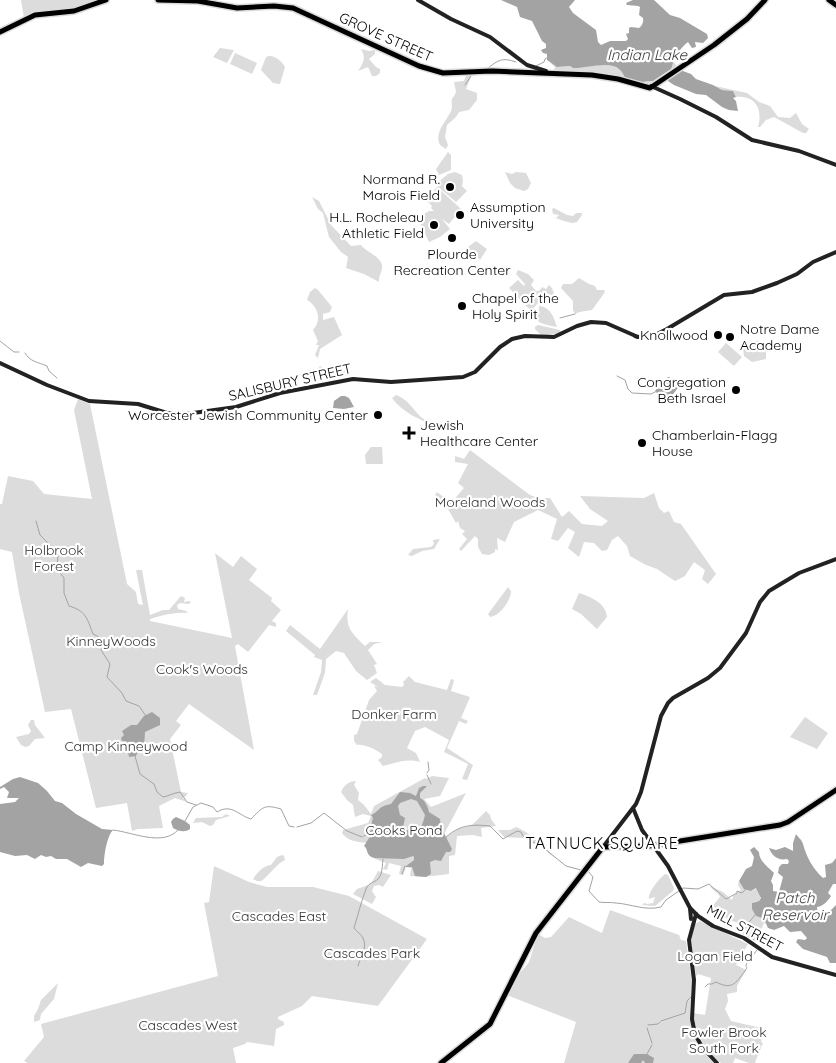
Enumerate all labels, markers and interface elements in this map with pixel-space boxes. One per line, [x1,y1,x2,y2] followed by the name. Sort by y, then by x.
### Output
[336,8,436,66] street label: GROVE STREET
[607,45,687,64] water label: Indian Lake
[362,170,440,204] place label: Normand R. Marois Field
[444,181,456,193] marker: Normand R. Marois Field
[470,198,546,232] place label: Assumption University
[329,208,424,242] place label: H.L. Rocheleau Athletic Field
[454,209,466,221] marker: Assumption University
[428,219,440,231] marker: H.L. Rocheleau Athletic Field
[446,232,458,244] marker: Plourde Recreation Center
[393,245,511,279] place label: Plourde Recreation Center
[472,289,559,323] place label: Chapel of the Holy Spirit
[456,300,468,312] marker: Chapel of the Holy Spirit
[740,320,820,354] place label: Notre Dame Academy
[640,326,708,344] place label: Knollwood
[712,329,724,341] marker: Knollwood
[724,331,736,343] marker: Notre Dame Academy
[227,359,353,405] street label: SALISBURY STREET
[637,373,726,407] place label: Congregation Beth Israel
[730,384,742,396] marker: Congregation Beth Israel
[128,406,369,424] place label: Worcester Jewish Community Center
[372,409,384,421] marker: Worcester Jewish Community Center
[420,416,539,450] place label: Jewish Healthcare Center
[402,426,416,440] marker: Jewish Healthcare Center
[652,426,777,460] place label: Chamberlain-Flagg House
[636,437,648,449] marker: Chamberlain-Flagg House
[435,493,545,511] park label: Moreland Woods
[24,541,84,575] park label: Holbrook Forest
[66,632,156,650] park label: KinneyWoods
[156,660,248,678] park label: Cook's Woods
[351,705,437,723] park label: Donker Farm
[64,737,188,755] park label: Camp Kinneywood
[365,821,443,839] park label: Cooks Pond
[525,833,679,853] district label: TATNUCK SQUARE
[762,888,830,924] water label: Patch Reservoir
[704,900,786,956] street label: MILL STREET
[232,907,326,925] park label: Cascades East
[324,944,420,962] park label: Cascades Park
[677,947,753,965] park label: Logan Field
[138,1016,238,1034] park label: Cascades West
[681,1023,767,1057] park label: Fowler Brook South Fork

